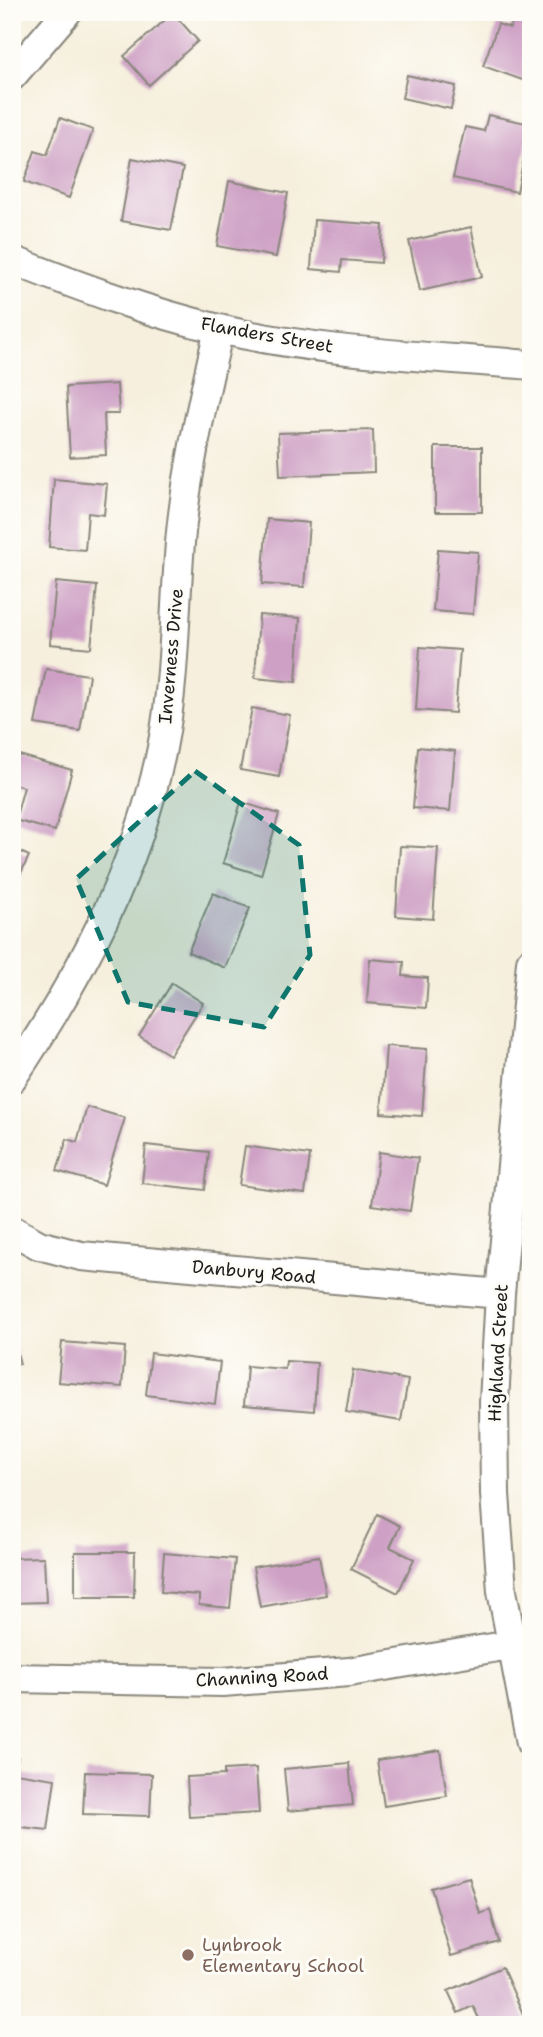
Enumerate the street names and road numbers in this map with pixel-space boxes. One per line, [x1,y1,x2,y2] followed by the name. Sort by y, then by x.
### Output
[199,312,335,358] street label: Flanders Street
[153,587,189,725] street label: Inverness Drive
[191,1255,317,1289] street label: Danbury Road
[482,1283,514,1422] street label: Highland Street
[195,1662,329,1692] street label: Channing Road

